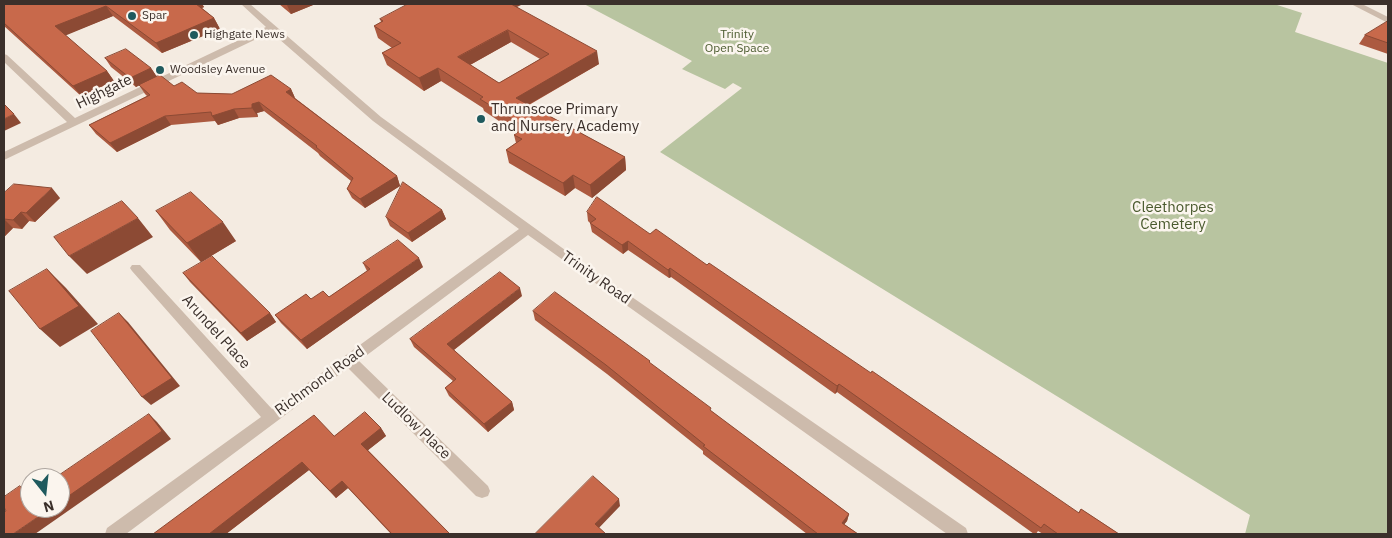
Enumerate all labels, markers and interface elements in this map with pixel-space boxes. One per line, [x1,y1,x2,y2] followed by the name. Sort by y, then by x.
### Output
[142,9,167,23] place label: Spar
[126,10,138,22] marker: Spar
[204,28,285,42] place label: Highgate News
[705,28,769,56] park label: Trinity Open Space
[188,29,200,41] marker: Highgate News
[170,63,265,77] place label: Woodsley Avenue
[154,64,166,76] marker: Woodsley Avenue
[73,71,135,113] street label: Highgate
[491,101,639,136] place label: Thrunscoe Primary and Nursery Academy
[475,113,487,125] marker: Thrunscoe Primary and Nursery Academy
[1132,199,1214,234] park label: Cleethorpes Cemetery
[558,248,634,308] street label: Trinity Road
[178,291,254,373] street label: Arundel Place
[272,343,368,419] street label: Richmond Road
[378,389,454,463] street label: Ludlow Place
[20,468,70,518] north arrow
[42,496,56,517] text: N

